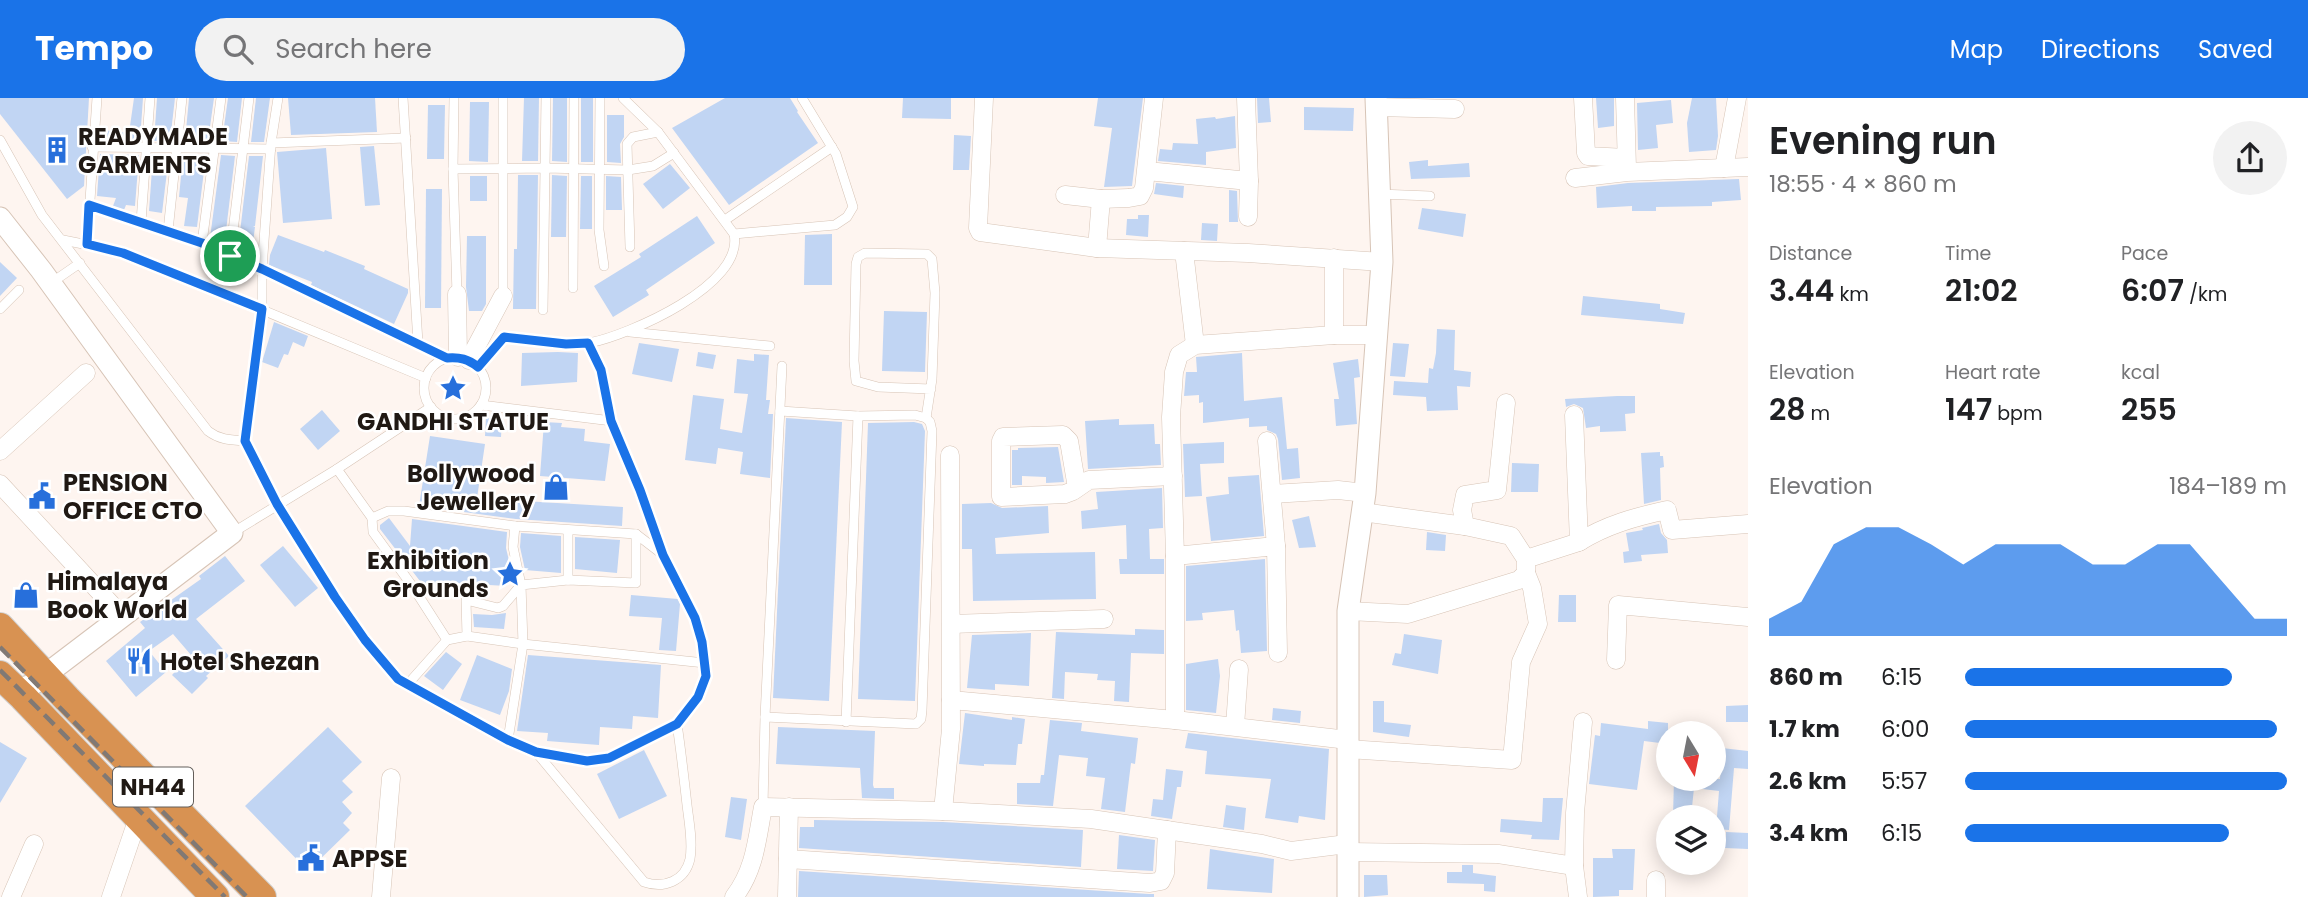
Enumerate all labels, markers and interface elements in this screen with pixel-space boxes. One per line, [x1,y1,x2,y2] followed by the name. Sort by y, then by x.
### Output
[195,18,685,81] search box
[35,25,153,72] text: Tempo
[219,30,257,68] icon: search
[275,31,432,67] text: Search here
[1950,33,2003,66] text: Map
[2041,33,2160,66] text: Directions
[2198,33,2273,66] text: Saved
[1769,114,1997,167] text: Evening run
[78,120,228,181] place label: READYMADE GARMENTS
[2213,121,2287,195] button: share
[42,135,72,165] building icon: READYMADE GARMENTS
[1769,168,1957,200] text: 18:55 · 4 × 860 m
[200,226,260,286] pin
[211,237,249,275] icon: arrive
[1769,240,1852,267] text: Distance
[1945,240,1991,267] text: Time
[2121,240,2168,267] text: Pace
[1769,269,1834,312] text: 3.44
[1945,269,2018,312] text: 21:02
[2121,269,2184,312] text: 6:07
[1834,281,1869,308] text: km
[2184,281,2227,308] text: /km
[1769,359,1855,386] text: Elevation
[1945,359,2040,386] text: Heart rate
[2121,359,2160,386] text: kcal
[438,373,468,403] place icon: GANDHI STATUE
[1769,388,1806,431] text: 28
[1945,388,1992,431] text: 147
[2121,388,2177,431] text: 255
[1806,400,1830,427] text: m
[1992,400,2042,427] text: bpm
[357,405,549,438] place label: GANDHI STATUE
[407,457,536,518] place label: Bollywood Jewellery
[63,466,203,527] place label: PENSION OFFICE CTO
[1769,470,1873,502] text: Elevation
[2169,470,2287,502] text: 184–189 m
[541,472,571,502] shop icon: Bollywood Jewellery
[27,481,57,511] public building icon: PENSION OFFICE CTO
[367,544,489,605] place label: Exhibition Grounds
[495,559,525,589] place icon: Exhibition Grounds
[47,565,188,626] place label: Himalaya Book World
[11,580,41,610] shop icon: Himalaya Book World
[160,645,320,678] place label: Hotel Shezan
[124,646,154,676] restaurant icon: Hotel Shezan
[1769,661,1843,693] text: 860 m
[1881,661,1922,693] text: 6:15
[1769,713,1840,745] text: 1.7 km
[1881,713,1929,745] text: 6:00
[1656,721,1726,791] north arrow
[1656,721,1726,875] map controls
[1769,765,1847,797] text: 2.6 km
[1881,765,1927,797] text: 5:57
[113,768,193,806] road number: NH44
[1656,805,1726,875] button: layers
[1769,817,1848,849] text: 3.4 km
[1881,817,1922,849] text: 6:15
[332,842,407,875] place label: APPSE
[296,843,326,873] public building icon: APPSE

